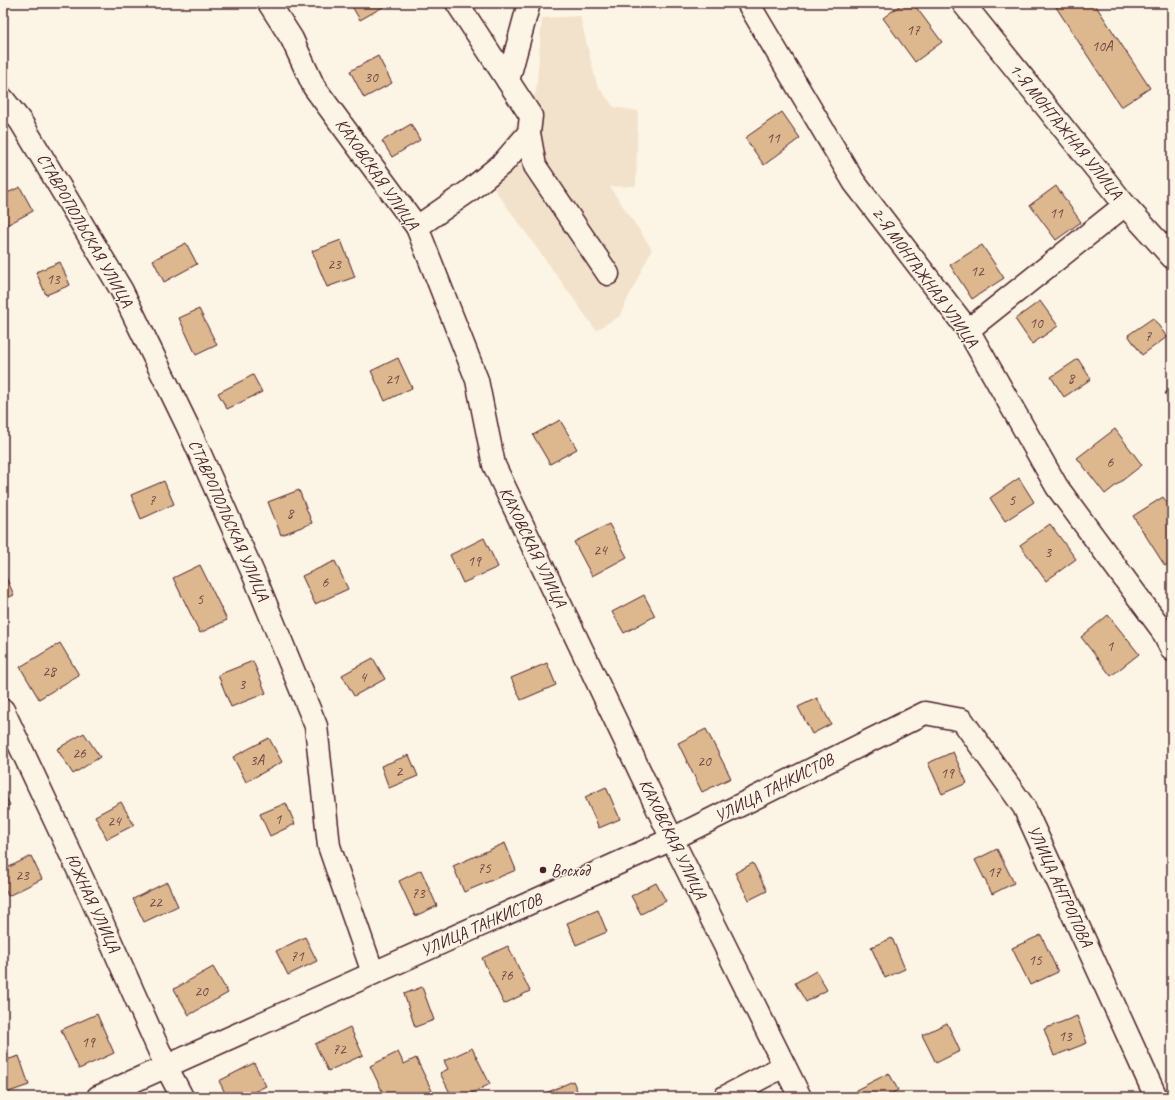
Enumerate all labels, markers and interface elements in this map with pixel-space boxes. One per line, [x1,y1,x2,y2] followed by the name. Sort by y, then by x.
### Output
[906,21,921,40] house number: 17
[1091,37,1114,56] house number: 10А
[1005,59,1127,203] street label: 1-Я МОНТАЖНАЯ УЛИЦА
[364,68,379,87] house number: 30
[331,114,424,235] street label: КАХОВСКАЯ УЛИЦА
[766,129,781,148] house number: 11
[32,149,138,311] street label: СТАВРОПОЛЬСКАЯ УЛИЦА
[867,203,983,352] street label: 2-Я МОНТАЖНАЯ УЛИЦА
[1049,204,1064,223] house number: 11
[327,255,342,274] house number: 23
[970,262,985,281] house number: 12
[46,270,61,289] house number: 13
[1029,314,1044,333] house number: 10
[1145,327,1153,346] house number: 7
[1068,369,1076,388] house number: 8
[385,370,400,389] house number: 21
[184,436,274,604] street label: СТАВРОПОЛЬСКАЯ УЛИЦА
[1107,453,1115,472] house number: 6
[495,484,572,612] street label: КАХОВСКАЯ УЛИЦА
[149,491,157,510] house number: 7
[1009,491,1017,510] house number: 5
[287,504,295,523] house number: 8
[593,541,608,560] house number: 24
[1045,543,1053,562] house number: 3
[467,552,482,571] house number: 19
[322,573,330,592] house number: 6
[197,590,205,609] house number: 5
[1107,637,1115,656] house number: 1
[42,662,57,681] house number: 28
[360,668,368,687] house number: 4
[239,675,247,694] house number: 3
[72,744,87,763] house number: 26
[711,748,839,827] street label: УЛИЦА ТАНКИСТОВ
[250,751,266,770] house number: 3А
[697,752,712,771] house number: 20
[396,762,404,781] house number: 2
[940,764,955,783] house number: 19
[635,776,712,904] street label: КАХОВСКАЯ УЛИЦА
[275,810,283,829] house number: 1
[107,812,122,831] house number: 24
[1023,822,1098,951] street label: УЛИЦА АНТРОПОВА
[61,850,125,956] street label: ЮЖНАЯ УЛИЦА
[477,859,492,878] house number: 75
[551,860,592,881] place label: Восход
[987,863,1002,882] house number: 17
[538,865,548,875] marker: Восход
[15,866,30,885] house number: 23
[411,884,426,903] house number: 73
[417,888,547,961] street label: УЛИЦА ТАНКИСТОВ
[148,893,163,912] house number: 22
[290,947,305,966] house number: 71
[1028,951,1043,970] house number: 15
[499,966,514,985] house number: 76
[194,982,209,1001] house number: 20
[1058,1027,1073,1046] house number: 13
[81,1033,96,1052] house number: 19
[332,1040,347,1059] house number: 72

